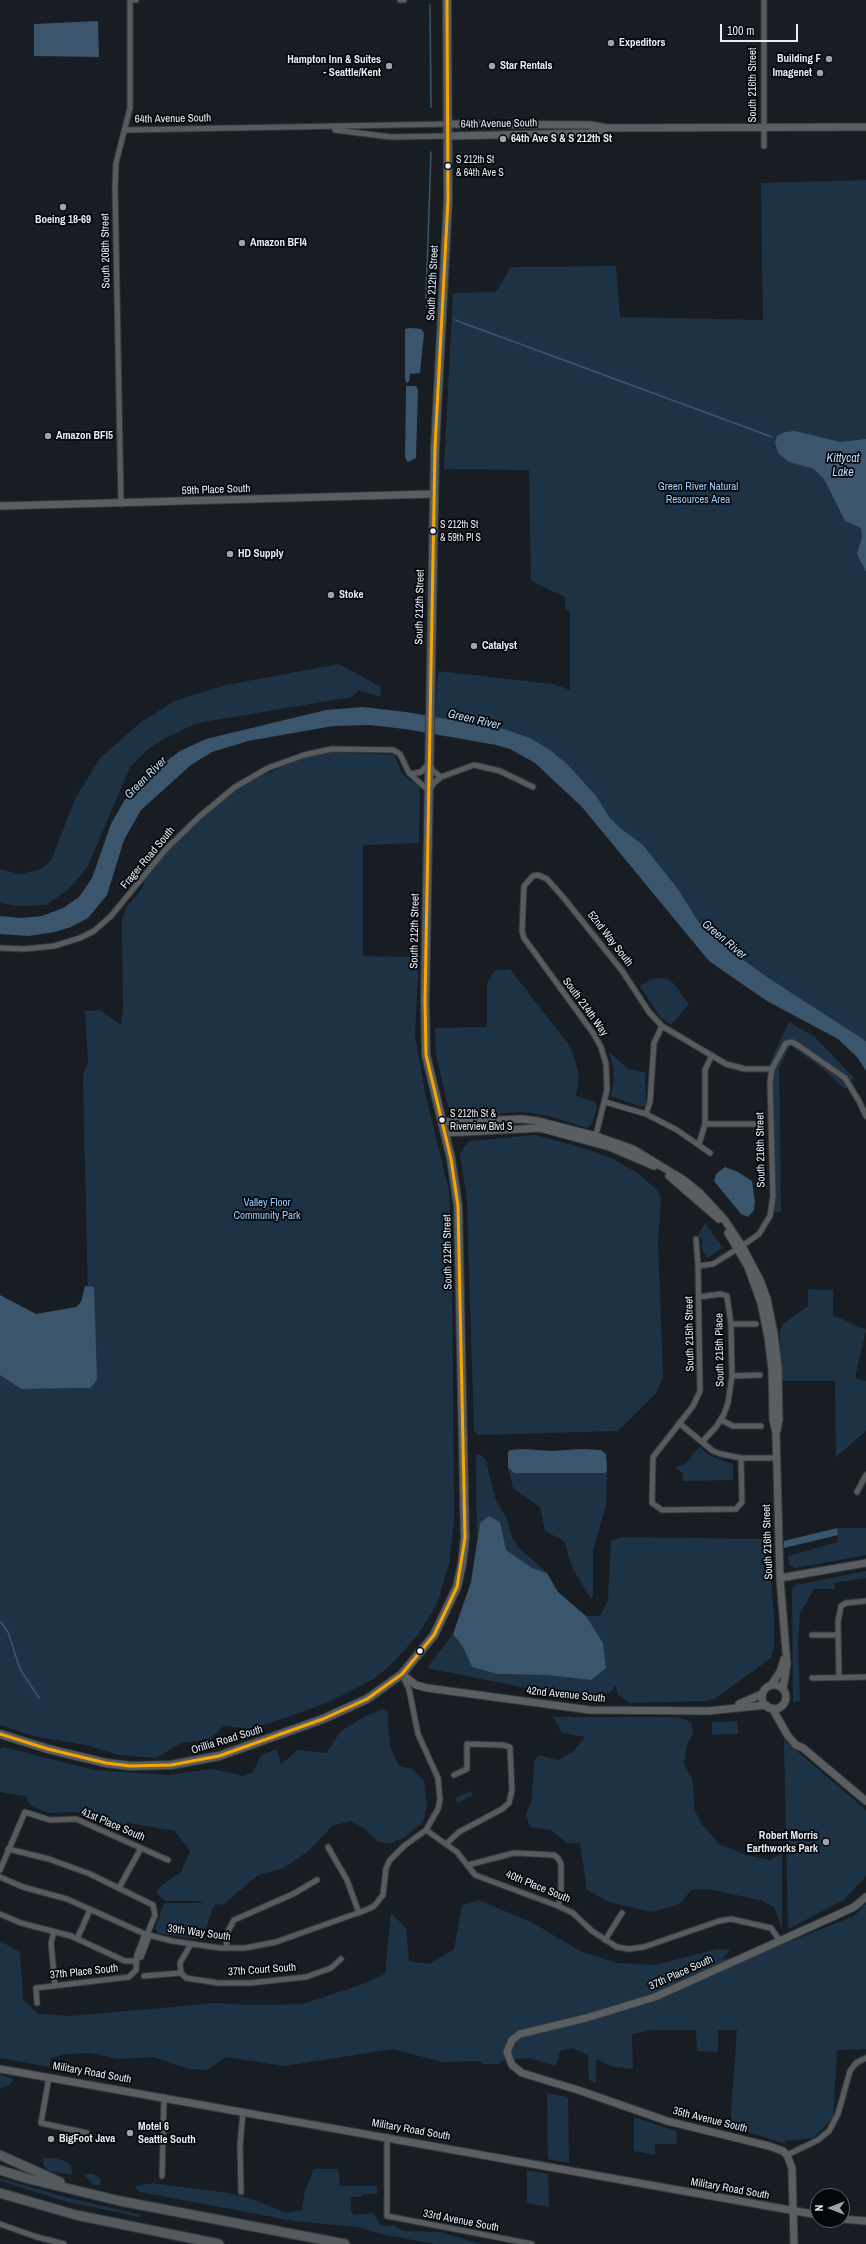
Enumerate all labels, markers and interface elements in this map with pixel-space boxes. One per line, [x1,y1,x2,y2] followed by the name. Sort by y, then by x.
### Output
[722,16,800,42] scale bar
[727,23,754,39] text: 100 m
[619,36,666,50] place label: Expeditors
[606,38,616,48] marker: Expeditors
[746,47,760,123] street label: South 216th Street
[777,52,821,66] place label: Building F
[287,53,381,79] place label: Hampton Inn & Suites - Seattle/Kent
[824,54,834,64] marker: Building F
[500,59,553,73] place label: Star Rentals
[384,61,394,71] marker: Hampton Inn & Suites - Seattle/Kent
[487,61,497,71] marker: Star Rentals
[772,66,812,80] place label: Imagenet
[815,68,825,78] marker: Imagenet
[135,112,211,126] street label: 64th Avenue South
[461,117,537,131] street label: 64th Avenue South
[511,132,612,146] place label: 64th Ave S & S 212th St
[498,134,508,144] marker: 64th Ave S & S 212th St
[456,154,504,178] place label: S 212th St & 64th Ave S
[443,161,453,171] marker: S 212th St & 64th Ave S
[58,202,68,212] marker: Boeing 18-69
[35,213,91,227] place label: Boeing 18-69
[99,213,113,289] street label: South 208th Street
[250,236,307,250] place label: Amazon BFI4
[237,238,247,248] marker: Amazon BFI4
[424,245,442,321] street label: South 212th Street
[56,429,113,443] place label: Amazon BFI5
[43,431,53,441] marker: Amazon BFI5
[827,452,859,480] water label: Kittycat Lake
[658,480,738,506] park label: Green River Natural Resources Area
[181,482,251,498] street label: 59th Place South
[440,519,481,542] place label: S 212th St & 59th Pl S
[428,526,438,536] marker: S 212th St & 59th Pl S
[238,547,284,561] place label: HD Supply
[225,549,235,559] marker: HD Supply
[413,569,427,645] street label: South 212th Street
[339,588,364,602] place label: Stoke
[326,590,336,600] marker: Stoke
[482,639,517,653] place label: Catalyst
[469,641,479,651] marker: Catalyst
[446,707,502,733] water label: Green River
[122,754,170,802] water label: Green River
[118,824,178,892] street label: Frager Road South
[408,893,422,969] street label: South 212th Street
[584,909,636,969] street label: 52nd Way South
[699,917,749,963] water label: Green River
[559,975,611,1039] street label: South 214th Way
[450,1108,512,1132] place label: S 212th St & Riverview Blvd S
[754,1112,768,1188] street label: South 216th Street
[437,1115,447,1125] marker: S 212th St & Riverview Blvd S
[233,1196,301,1222] park label: Valley Floor Community Park
[441,1214,455,1290] street label: South 212th Street
[683,1296,697,1372] street label: South 215th Street
[713,1313,727,1387] street label: South 215th Place
[760,1504,776,1580] street label: South 216th Street
[415,1646,425,1656] unlabelled marker
[526,1684,606,1706] street label: 42nd Avenue South
[190,1723,264,1757] street label: Orillia Road South
[79,1806,147,1844] street label: 41st Place South
[747,1829,818,1855] place label: Robert Morris Earthworks Park
[821,1837,831,1847] marker: Robert Morris Earthworks Park
[504,1868,572,1906] street label: 40th Place South
[166,1922,232,1944] street label: 39th Way South
[647,1953,715,1993] street label: 37th Place South
[228,1961,296,1979] street label: 37th Court South
[49,1962,119,1982] street label: 37th Place South
[52,2060,132,2086] street label: Military Road South
[671,2104,749,2136] street label: 35th Avenue South
[371,2117,451,2143] street label: Military Road South
[138,2120,196,2146] place label: Motel 6 Seattle South
[125,2128,135,2138] marker: Motel 6 Seattle South
[59,2132,115,2146] place label: BigFoot Java
[46,2134,56,2144] marker: BigFoot Java
[690,2176,770,2202] street label: Military Road South
[810,2188,850,2228] north arrow
[812,2205,826,2211] text: N
[422,2207,500,2235] street label: 33rd Avenue South

